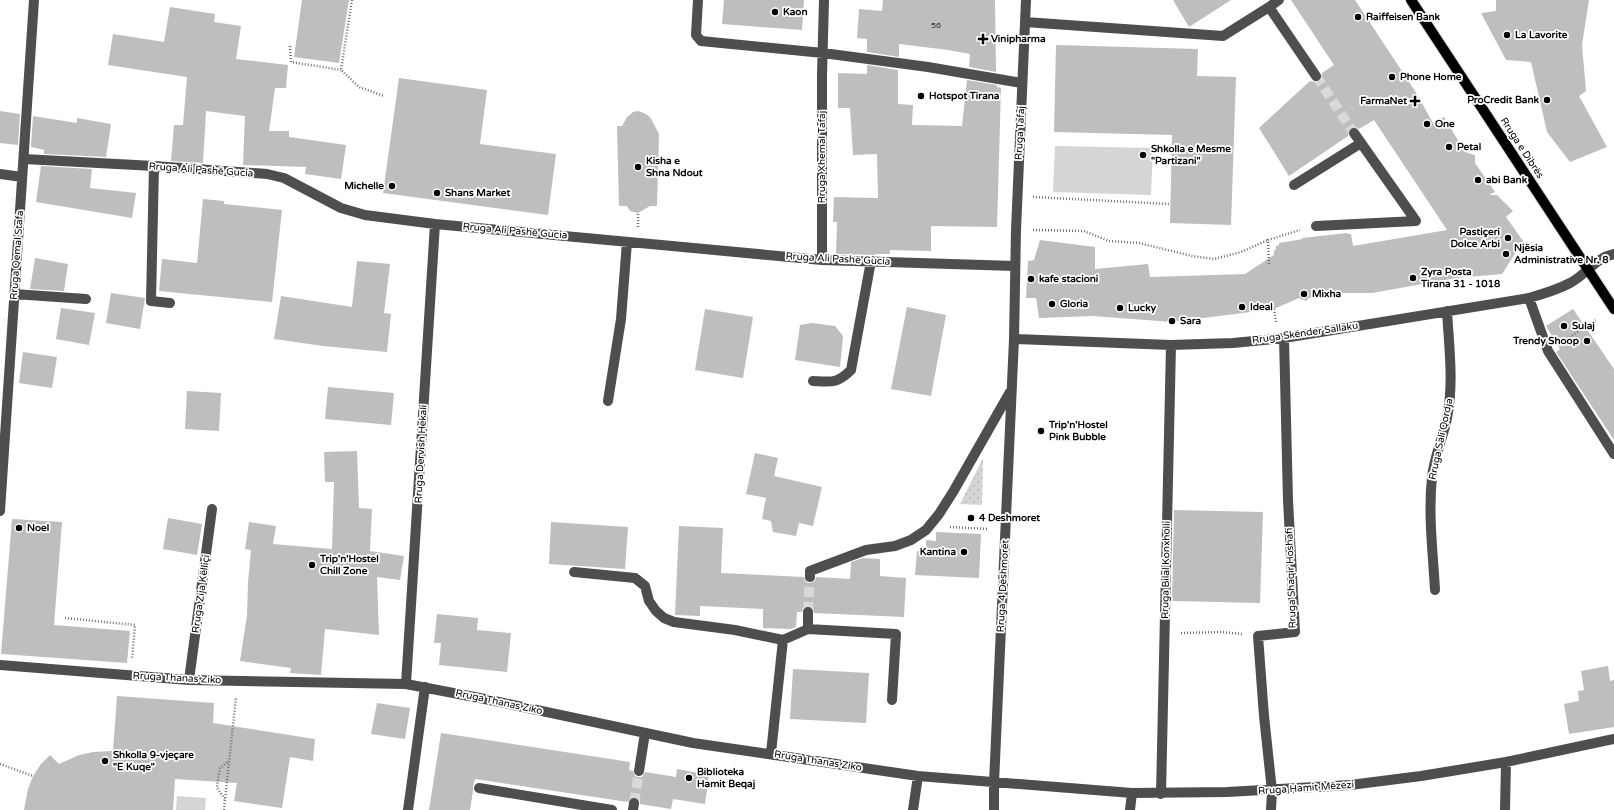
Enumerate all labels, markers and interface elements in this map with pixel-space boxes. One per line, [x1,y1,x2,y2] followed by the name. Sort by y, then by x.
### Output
[783,6,808,18] place label: Kaon
[770,7,780,17] marker: Kaon
[1366,11,1441,23] place label: Raiffeisen Bank
[1353,12,1363,22] marker: Raiffeisen Bank
[931,21,941,30] house number: 56
[1515,29,1568,41] place label: La Lavorite
[1502,30,1512,40] marker: La Lavorite
[991,33,1046,45] place label: Vinipharma
[978,34,988,44] marker: Vinipharma
[1400,71,1462,83] place label: Phone Home
[1387,72,1397,82] marker: Phone Home
[929,90,1000,102] place label: Hotspot Tirana
[916,91,926,101] marker: Hotspot Tirana
[1467,94,1540,106] place label: ProCredit Bank
[1360,95,1407,107] place label: FarmaNet
[1542,95,1552,105] marker: ProCredit Bank
[1410,96,1420,106] marker: FarmaNet
[1013,106,1027,160] street label: Rruga Tafaj
[816,111,828,203] street label: Rruga Xhemal Tafaj
[1498,115,1546,181] street label: Rruga e Dibrës
[1435,118,1455,130] place label: One
[1422,119,1432,129] marker: One
[1457,141,1481,153] place label: Petal
[1444,142,1454,152] marker: Petal
[1151,143,1231,167] place label: Shkolla e Mesme "Partizani"
[1138,150,1148,160] marker: Shkolla e Mesme "Partizani"
[646,155,703,179] place label: Kisha e Shna Ndout
[148,160,254,180] street label: Rruga Ali Pashë Gucia
[633,162,643,172] marker: Kisha e Shna Ndout
[1486,174,1528,186] place label: abi Bank
[1473,175,1483,185] marker: abi Bank
[344,180,384,192] place label: Michelle
[387,181,397,191] marker: Michelle
[445,187,510,199] place label: Shans Market
[432,188,442,198] marker: Shans Market
[8,210,26,300] street label: Rruga Qemal Stafa
[462,220,568,242] street label: Rruga Ali Pashë Gucia
[1451,226,1501,250] place label: Pastiçeri Dolce Arbi
[1503,233,1513,243] marker: Pastiçeri Dolce Arbi
[1514,242,1609,266] place label: Njësia Administrative Nr. 8
[1501,249,1511,259] marker: Njësia Administrative Nr. 8
[785,250,891,268] street label: Rruga Ali Pashë Gucia
[1420,266,1501,290] place label: Zyra Posta Tirana 31 - 1018
[1039,273,1099,285] place label: kafe stacioni
[1408,273,1418,283] marker: Zyra Posta Tirana 31 - 1018
[1026,274,1036,284] marker: kafe stacioni
[1312,288,1342,300] place label: Mixha
[1299,289,1309,299] marker: Mixha
[1060,298,1088,310] place label: Gloria
[1047,299,1057,309] marker: Gloria
[1250,301,1273,313] place label: Ideal
[1128,302,1157,314] place label: Lucky
[1237,302,1247,312] marker: Ideal
[1115,303,1125,313] marker: Lucky
[1180,315,1202,327] place label: Sara
[1167,316,1177,326] marker: Sara
[1251,320,1359,346] street label: Rruga Skënder Sallaku
[1572,320,1595,332] place label: Sulaj
[1559,321,1569,331] marker: Sulaj
[1512,335,1580,347] place label: Trendy Shoop
[1582,336,1592,346] marker: Trendy Shoop
[1426,397,1456,481] street label: Rruga Sali Qordja
[412,404,430,504] street label: Rruga Dervish Hekali
[1048,419,1108,443] place label: Trip'n'Hostel Pink Bubble
[1036,426,1046,436] marker: Trip'n'Hostel Pink Bubble
[979,512,1040,524] place label: 4 Deshmoret
[966,513,976,523] marker: 4 Deshmoret
[1159,521,1173,619] street label: Rruga Bilal Konxholli
[27,522,49,534] place label: Noel
[14,523,24,533] marker: Noel
[1283,527,1299,629] street label: Rruga Shaqir Hoshafi
[995,539,1011,633] street label: Rruga 4 Dëshmorët
[920,546,956,558] place label: Kantina
[959,547,969,557] marker: Kantina
[319,553,379,577] place label: Trip'n'Hostel Chill Zone
[190,554,212,634] street label: Rruga Zija Këlliçi
[307,560,317,570] marker: Trip'n'Hostel Chill Zone
[132,670,222,686] street label: Rruga Thanas Ziko
[454,687,544,717] street label: Rruga Thanas Ziko
[773,748,863,774] street label: Rruga Thanas Ziko
[113,749,194,773] place label: Shkolla 9-vjeçare "E Kuqe"
[100,756,110,766] marker: Shkolla 9-vjeçare "E Kuqe"
[697,766,756,790] place label: Biblioteka Hamit Beqaj
[684,773,694,783] marker: Biblioteka Hamit Beqaj
[1258,779,1354,797] street label: Rruga Hamit Mëzezi

